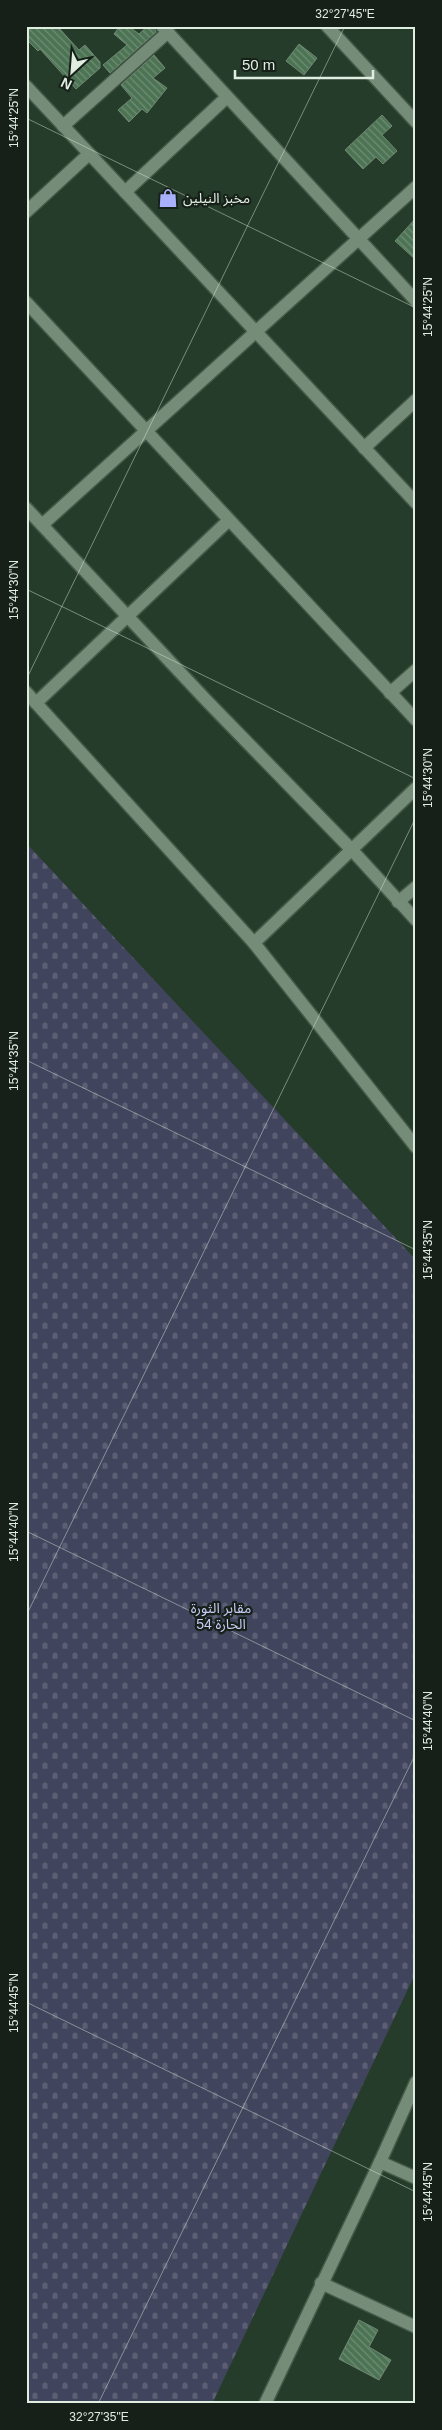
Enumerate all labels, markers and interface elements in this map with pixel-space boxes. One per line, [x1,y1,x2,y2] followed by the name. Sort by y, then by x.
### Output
[315,7,375,21] text: 32°27'45"E
[48,48,98,98] north arrow
[235,48,372,80] scale bar
[242,56,275,73] text: 50 m
[58,74,74,93] text: N
[7,88,21,148] text: 15°44'25"N
[157,187,179,209] shop icon: مخبز النيلين
[183,190,250,207] place label: مخبز النيلين
[421,277,435,337] text: 15°44'25"N
[7,560,21,620] text: 15°44'30"N
[421,748,435,808] text: 15°44'30"N
[7,1031,21,1091] text: 15°44'35"N
[421,1220,435,1280] text: 15°44'35"N
[7,1502,21,1562] text: 15°44'40"N
[191,1600,251,1633] park label: مقابر الثورة الحارة 54
[421,1691,435,1751] text: 15°44'40"N
[7,1973,21,2033] text: 15°44'45"N
[421,2162,435,2222] text: 15°44'45"N
[69,2410,129,2424] text: 32°27'35"E

